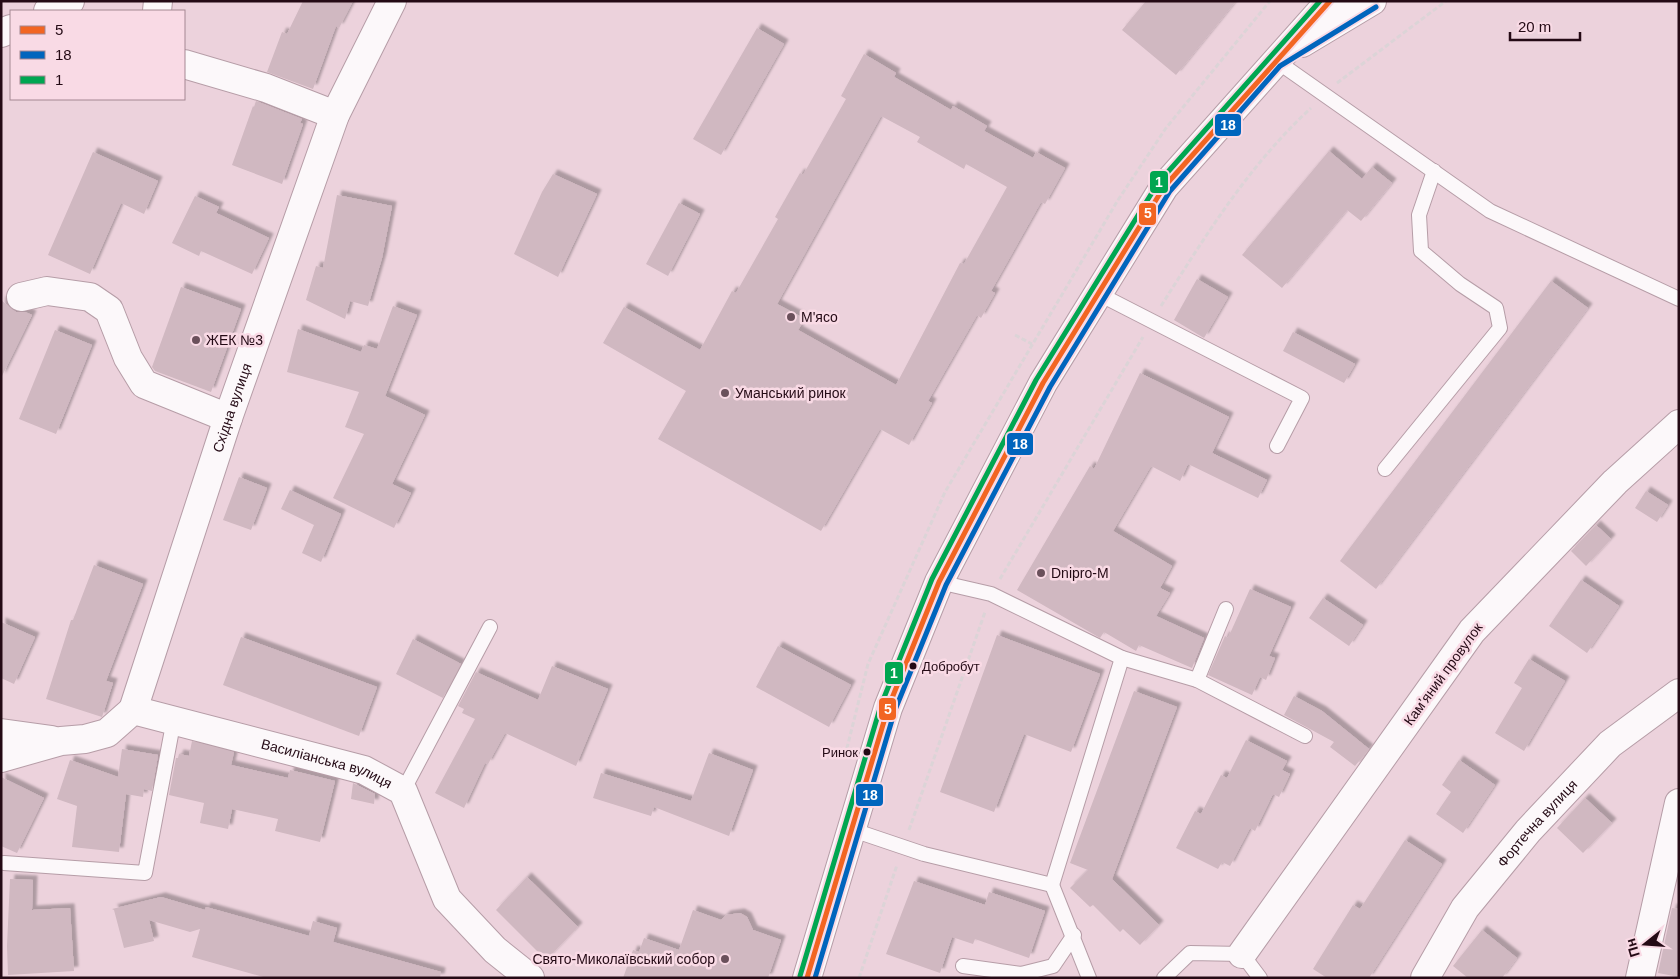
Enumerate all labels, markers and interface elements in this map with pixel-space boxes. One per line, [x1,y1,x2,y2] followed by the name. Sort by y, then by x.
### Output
[10,10,185,100] legend
[1510,10,1580,42] scale bar
[1518,18,1551,35] text: 20 m
[55,21,63,38] text: 5
[55,46,72,63] text: 18
[55,71,63,88] text: 1
[1214,113,1242,137] line badge: 18
[1220,117,1236,133] text: 18
[1149,170,1169,194] line badge: 1
[1155,174,1163,190] text: 1
[1138,202,1157,226] line badge: 5
[1144,205,1152,221] text: 5
[801,309,838,325] place label: М'ясо
[785,311,797,323] marker: М'ясо
[206,332,263,348] place label: ЖЕК №3
[190,334,202,346] marker: ЖЕК №3
[209,361,255,454] street label: Східна вулиця
[735,385,846,401] place label: Уманський ринок
[719,387,731,399] marker: Уманський ринок
[1006,432,1034,456] line badge: 18
[1012,436,1028,452] text: 18
[1051,565,1109,581] place label: Dnipro-M
[1035,567,1047,579] marker: Dnipro-M
[1400,619,1486,728] street label: Камʼяний провулок
[922,659,980,674] place label: Добробут
[884,661,904,685] line badge: 1
[908,661,918,671] marker: Добробут
[890,665,898,681] text: 1
[878,697,897,721] line badge: 5
[884,701,892,717] text: 5
[259,736,395,792] street label: Василіанська вулиця
[822,745,858,760] place label: Ринок
[862,747,872,757] marker: Ринок
[1494,776,1580,870] street label: Фортечна вулиця
[855,783,884,807] line badge: 18
[862,787,878,803] text: 18
[1620,919,1670,969] north arrow
[1622,937,1643,959] text: Пн
[532,951,715,967] place label: Свято-Миколаївський собор
[719,953,731,965] marker: Свято-Миколаївський собор

